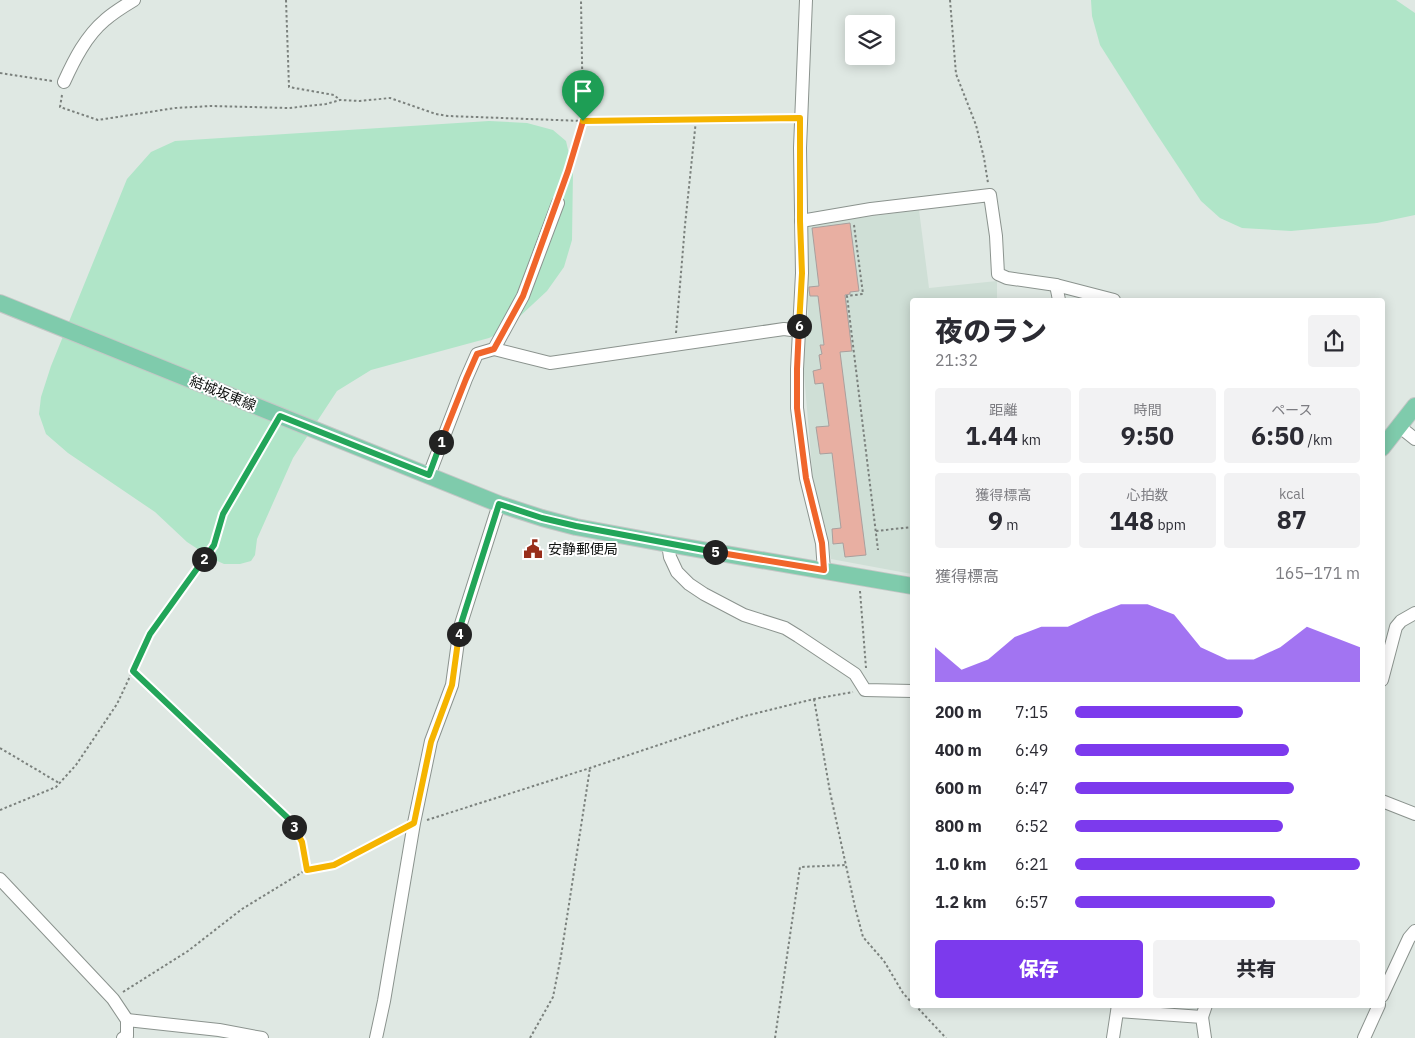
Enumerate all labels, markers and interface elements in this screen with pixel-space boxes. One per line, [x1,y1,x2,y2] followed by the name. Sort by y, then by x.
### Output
[845,15,895,65] map controls
[845,15,895,65] button: layers
[562,70,604,121] pin
[569,77,597,105] icon: arrive
[935,312,1047,349] text: 夜のラン
[786,314,812,338] pin: 6
[1308,315,1360,367] button: share
[795,317,804,335] text: 6
[935,350,978,370] text: 21:32
[187,372,259,414] street label: 結城坂東線
[989,401,1017,419] text: 距離
[1133,401,1161,419] text: 時間
[1271,401,1312,419] text: ペース
[965,419,1018,452] text: 1.44
[1121,419,1174,452] text: 9:50
[1251,419,1304,452] text: 6:50
[428,430,454,454] pin: 1
[1018,431,1041,449] text: km
[1304,431,1333,449] text: /km
[437,433,446,451] text: 1
[1279,485,1305,503] text: kcal
[975,486,1031,504] text: 獲得標高
[1126,486,1168,504] text: 心拍数
[1277,503,1307,536] text: 87
[988,504,1003,537] text: 9
[1109,504,1154,537] text: 148
[1003,516,1018,534] text: m
[1154,516,1186,534] text: bpm
[522,538,544,560] public building icon: 安静郵便局
[548,540,618,558] place label: 安静郵便局
[702,540,728,564] pin: 5
[711,543,720,561] text: 5
[192,546,216,572] pin: 2
[200,550,209,568] text: 2
[1275,563,1360,583] text: 165–171 m
[935,566,999,586] text: 獲得標高
[446,622,472,646] pin: 4
[455,625,464,643] text: 4
[935,702,982,722] text: 200 m
[1015,702,1048,722] text: 7:15
[935,740,982,760] text: 400 m
[1015,740,1048,760] text: 6:49
[935,778,982,798] text: 600 m
[1015,778,1048,798] text: 6:47
[282,814,306,840] pin: 3
[935,816,982,836] text: 800 m
[1015,816,1048,836] text: 6:52
[290,818,299,836] text: 3
[935,854,986,874] text: 1.0 km
[1015,854,1048,874] text: 6:21
[935,892,986,912] text: 1.2 km
[1015,892,1048,912] text: 6:57
[935,940,1143,998] button: 保存
[1153,940,1360,998] button: 共有

